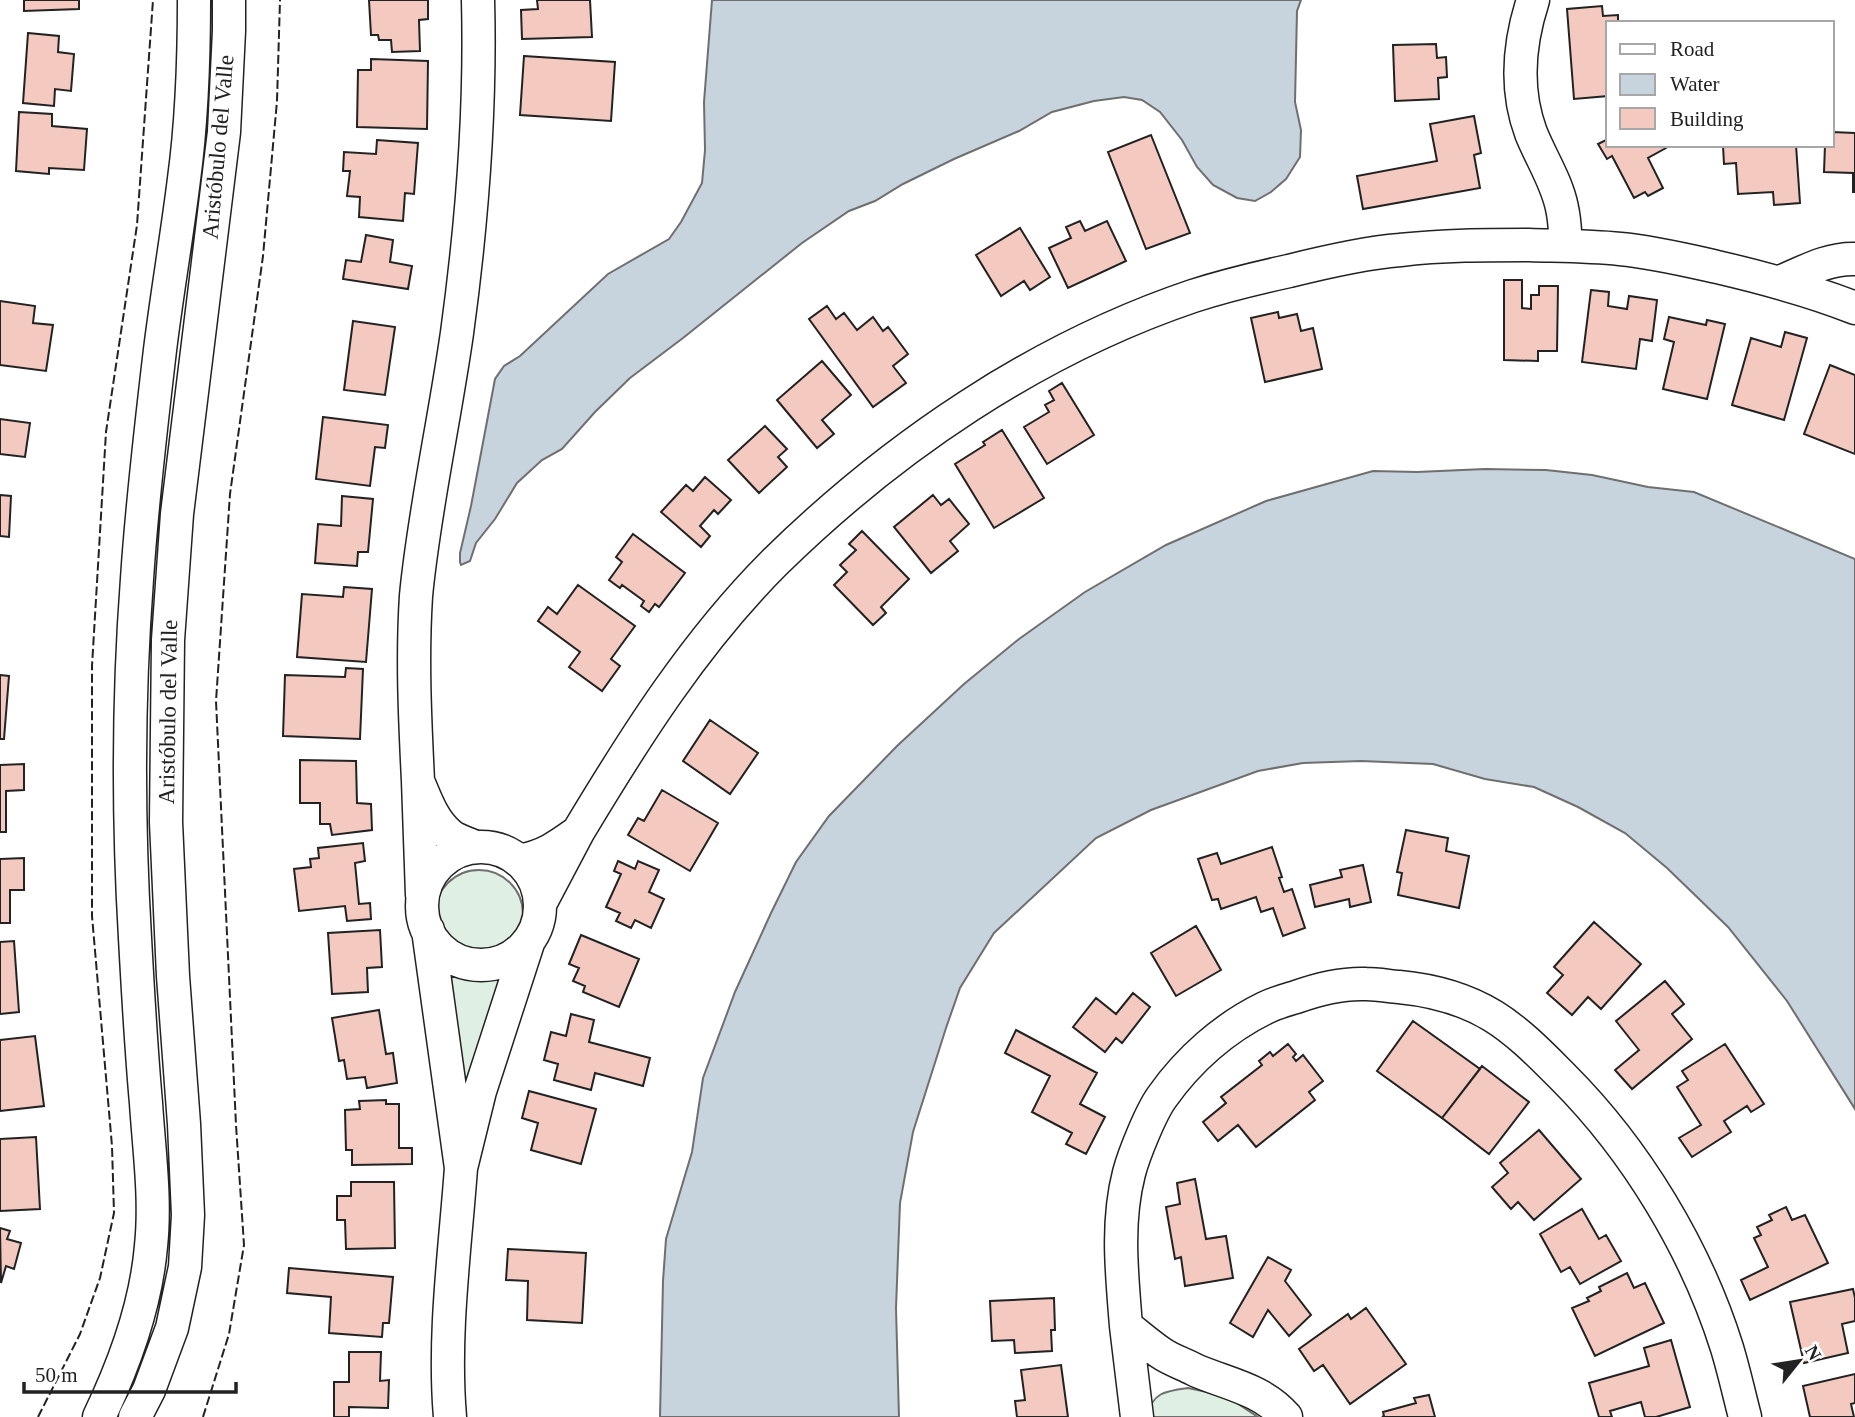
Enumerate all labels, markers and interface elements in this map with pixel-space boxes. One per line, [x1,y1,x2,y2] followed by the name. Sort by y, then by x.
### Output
[1606,21,1834,147] legend
[1670,37,1715,61] text: Road
[197,54,239,240] street label: Aristóbulo del Valle
[1670,72,1720,96] text: Water
[1670,107,1744,131] text: Building
[154,619,182,805] street label: Aristóbulo del Valle
[1764,1326,1834,1396] north arrow
[1801,1342,1826,1364] text: N
[24,1350,236,1394] scale bar
[35,1363,78,1387] text: 50 m

